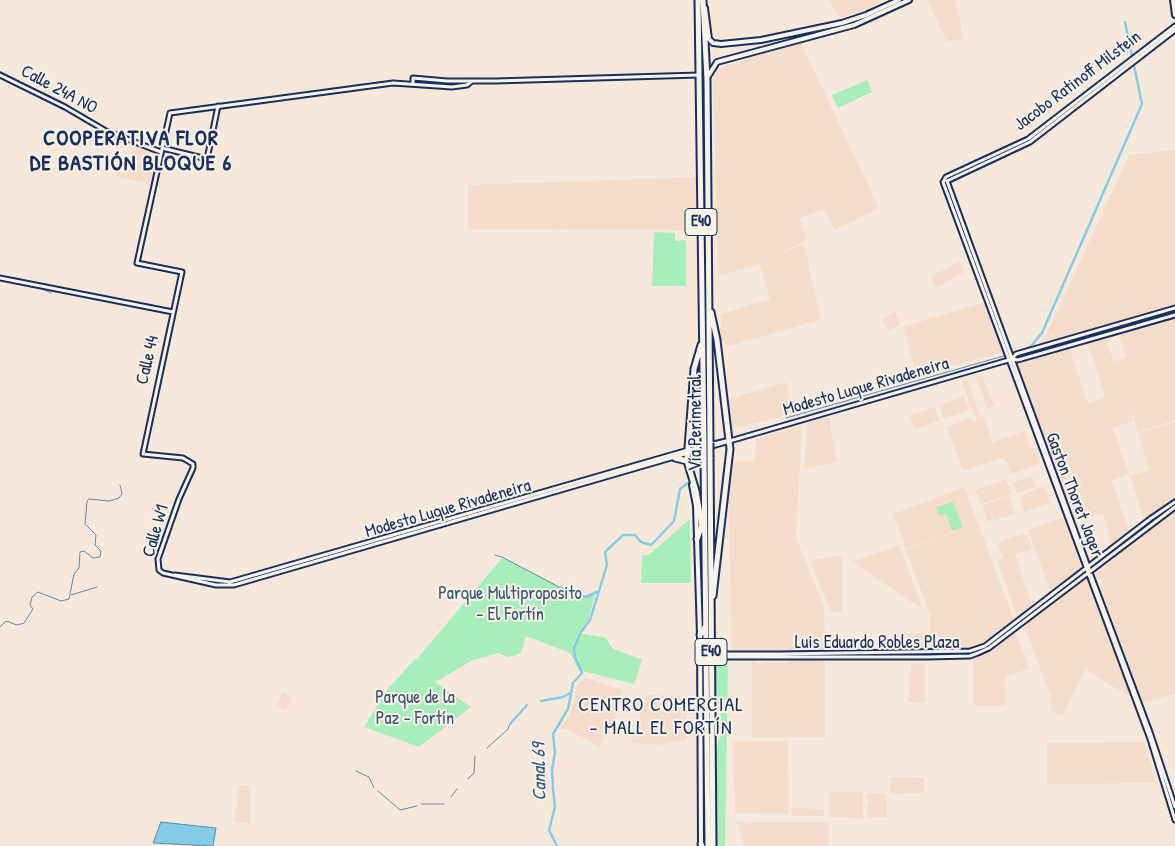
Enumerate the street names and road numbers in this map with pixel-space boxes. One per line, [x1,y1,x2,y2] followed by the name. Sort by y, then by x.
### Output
[1010,26,1146,136] street label: Jacobo Ratinoff Milstein
[17,61,101,119] street label: Calle 24A NO
[685,208,717,236] road number: E40
[132,333,164,387] street label: Calle 44
[781,353,951,421] street label: Modesto Luque Rivadeneira
[685,375,707,471] street label: Vía Perimetral
[1040,430,1108,560] street label: Gaston Thoret Jager
[363,475,533,543] street label: Modesto Luque Rivadeneira
[138,502,174,560] street label: Calle W1
[795,632,959,654] street label: Luis Eduardo Robles Plaza
[695,638,727,666] road number: E40

